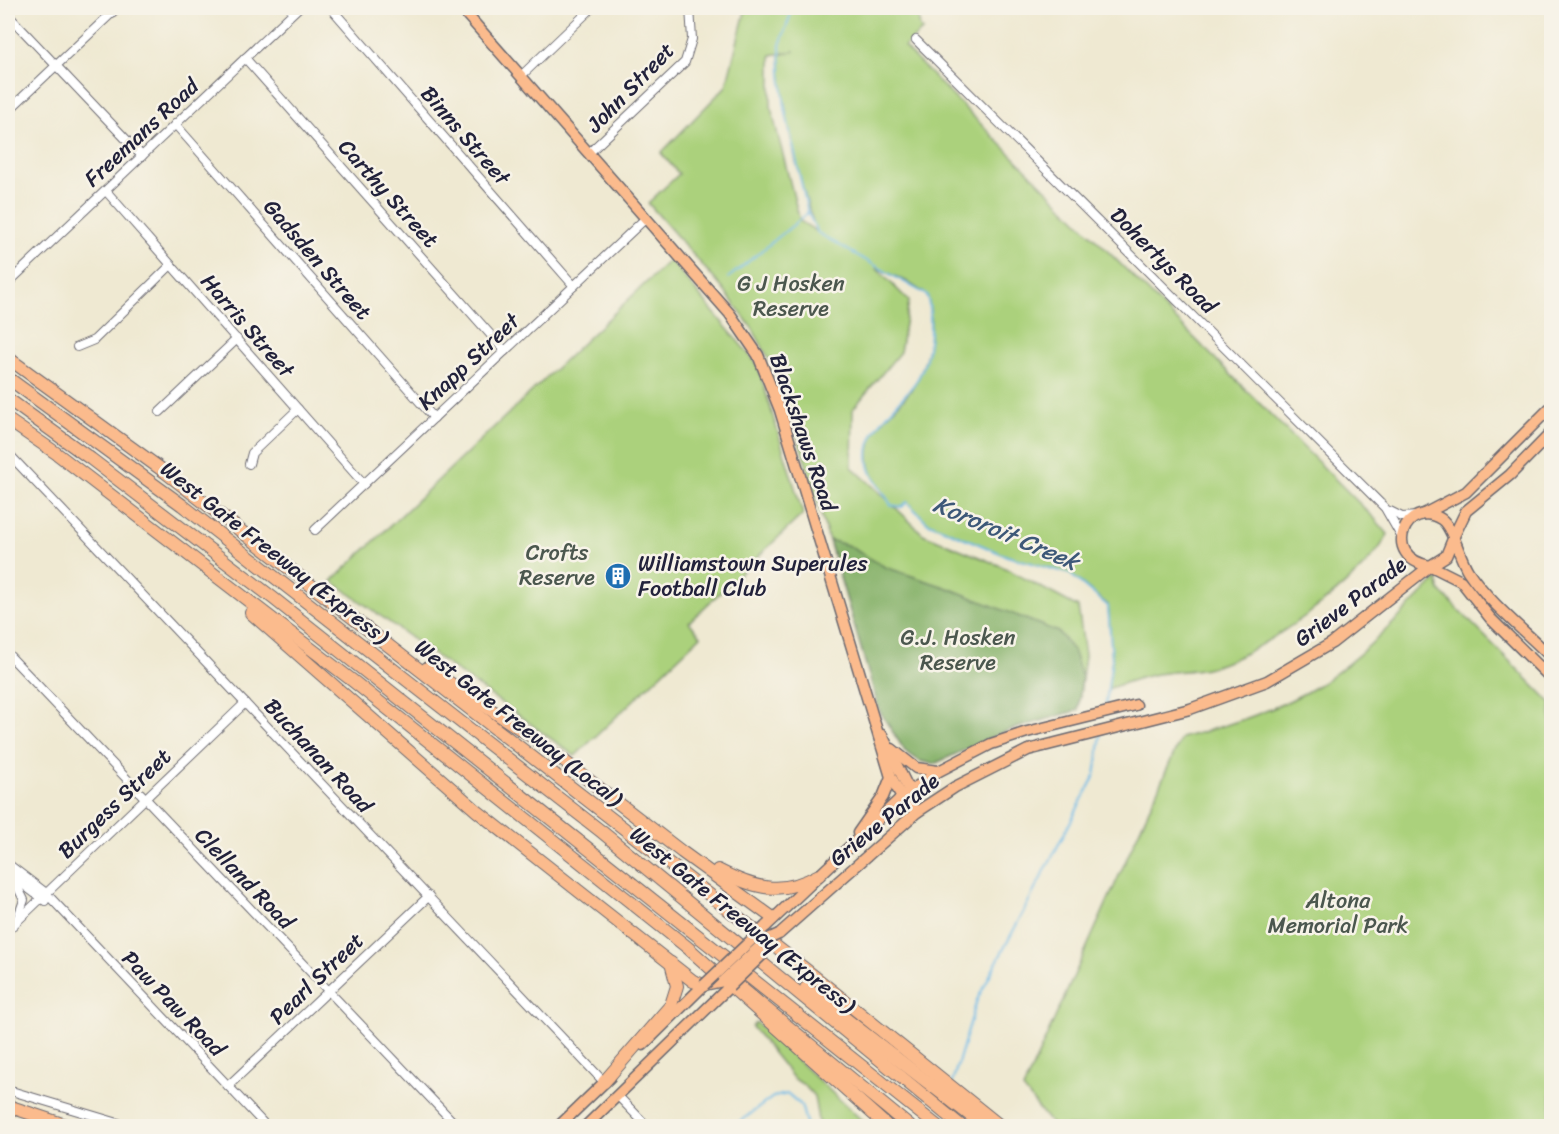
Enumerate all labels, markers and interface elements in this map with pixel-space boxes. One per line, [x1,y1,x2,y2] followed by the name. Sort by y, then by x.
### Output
[576,32,684,143] street label: John Street
[74,67,209,197] street label: Freemans Road
[411,76,521,195] street label: Binns Street
[328,129,449,257] street label: Carthy Street
[253,190,382,329] street label: Gadsden Street
[1101,197,1228,324] street label: Dohertys Road
[191,264,305,388] street label: Harris Street
[737,264,845,328] park label: G J Hosken Reserve
[408,302,530,420] street label: Knapp Street
[758,348,849,518] street label: Blackshaws Road
[152,450,399,655] street label: West Gate Freeway (Express)
[927,483,1088,584] water label: Kororoit Creek
[519,533,595,597] park label: Crofts Reserve
[638,544,868,608] place label: Williamstown Superules Football Club
[1285,545,1416,657] street label: Grieve Parade
[603,561,633,591] building icon: Williamstown Superules Football Club
[901,618,1015,682] park label: G.J. Hosken Reserve
[406,628,632,817] street label: West Gate Freeway (Local)
[254,688,384,823] street label: Buchanan Road
[48,738,181,868] street label: Burgess Street
[820,762,949,876] street label: Grieve Parade
[621,816,865,1024] street label: West Gate Freeway (Express)
[185,818,305,940] street label: Clelland Road
[1268,881,1409,945] park label: Altona Memorial Park
[259,922,374,1034] street label: Pearl Street
[112,941,236,1067] street label: Paw Paw Road

